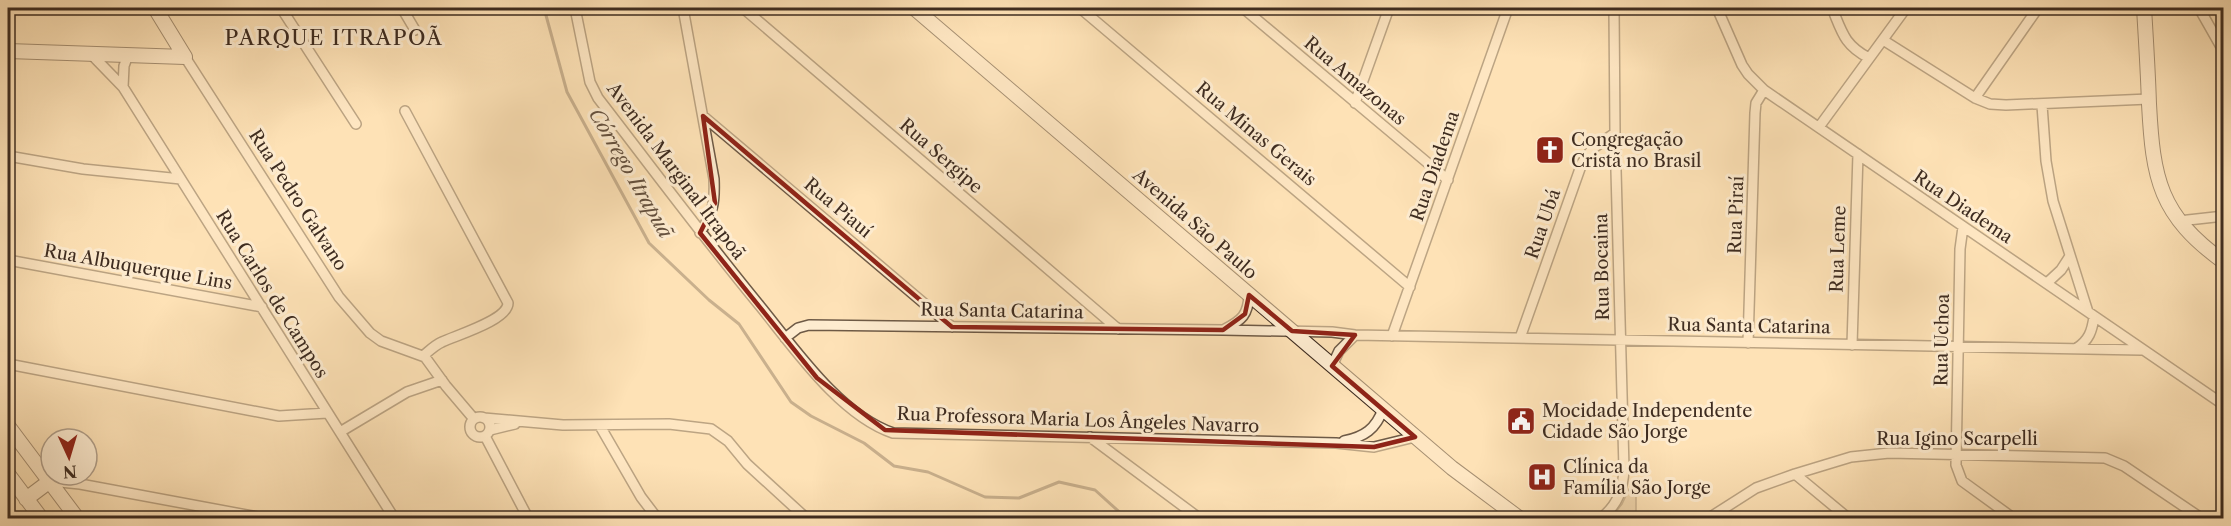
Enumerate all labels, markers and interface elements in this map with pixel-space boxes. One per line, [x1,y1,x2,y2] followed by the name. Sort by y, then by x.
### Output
[225,25,443,50] district label: PARQUE ITRAPOÃ
[1300,32,1410,130] street label: Rua Amazonas
[602,77,750,264] street label: Avenida Marginal Itrapoã
[1191,77,1321,191] street label: Rua Minas Gerais
[584,104,679,243] water label: Córrego Itrapuã
[1406,107,1464,224] street label: Rua Diadema
[895,114,987,198] street label: Rua Sergipe
[244,125,352,275] street label: Rua Pedro Galvano
[1571,129,1701,172] place label: Congregação Cristã no Brasil
[1534,134,1566,166] church icon: Congregação Cristã no Brasil
[1127,163,1262,284] street label: Avenida São Paulo
[1909,166,2017,249] street label: Rua Diadema
[800,173,877,243] street label: Rua Piauí
[1724,175,1748,254] street label: Rua Piraí
[1521,186,1565,262] street label: Rua Ubá
[1825,205,1851,293] street label: Rua Leme
[211,206,333,382] street label: Rua Carlos de Campos
[1590,213,1614,321] street label: Rua Bocaina
[42,240,234,294] street label: Rua Albuquerque Lins
[1930,293,1954,387] street label: Rua Uchoa
[920,299,1084,323] street label: Rua Santa Catarina
[1667,314,1831,338] street label: Rua Santa Catarina
[1542,400,1752,443] place label: Mocidade Independente Cidade São Jorge
[896,402,1260,437] street label: Rua Professora Maria Los Ângeles Navarro
[1505,405,1537,437] public building icon: Mocidade Independente Cidade São Jorge
[39,427,99,487] north arrow
[1876,428,2038,450] street label: Rua Igino Scarpelli
[1563,456,1711,499] place label: Clínica da Família São Jorge
[1526,461,1558,493] hospital icon: Clínica da Família São Jorge
[62,462,78,482] text: N

